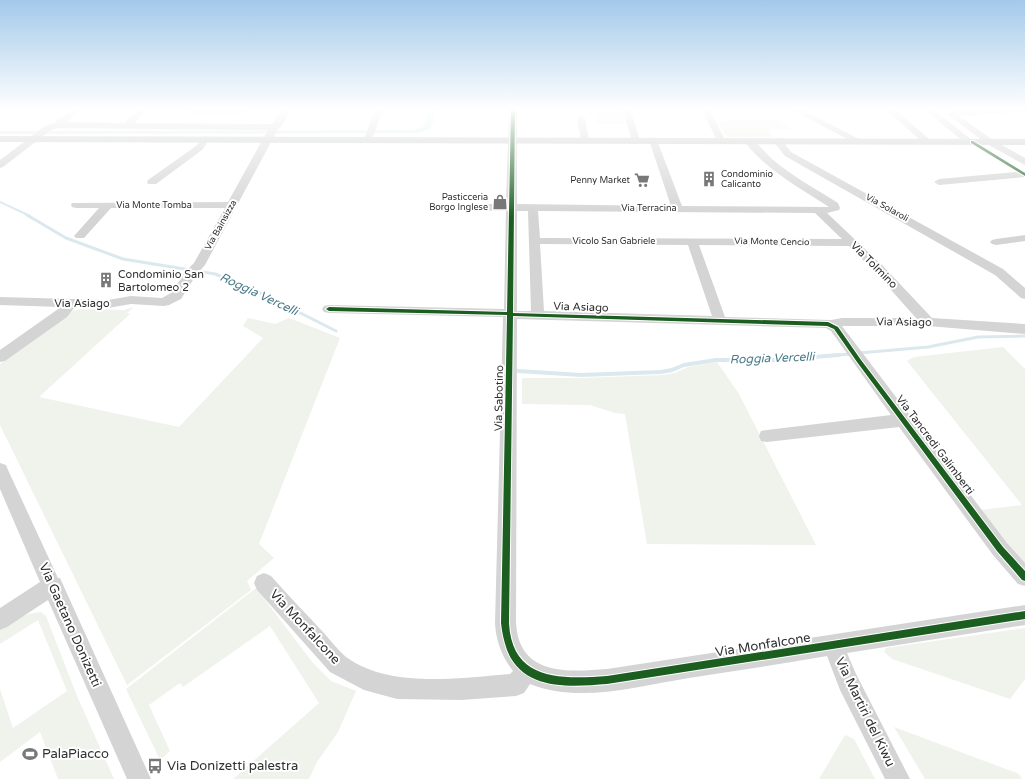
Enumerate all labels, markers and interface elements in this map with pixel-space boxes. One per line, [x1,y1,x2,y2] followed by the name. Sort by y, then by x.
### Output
[721,169,773,190] place label: Condominio Calicanto
[700,170,718,188] building icon: Condominio Calicanto
[633,171,651,189] supermarket icon: Penny Market
[570,175,631,186] place label: Penny Market
[429,192,488,213] place label: Pasticceria Borgo Inglese
[864,192,910,224] street label: Via Solaroli
[491,193,509,211] shop icon: Pasticceria Borgo Inglese
[203,198,239,252] street label: Via Bainsizza
[116,200,192,211] street label: Via Monte Tomba
[621,203,677,214] street label: Via Terracina
[573,236,655,247] street label: Vicolo San Gabriele
[734,236,810,248] street label: Via Monte Cencio
[848,239,900,291] street label: Via Tolmino
[118,268,204,294] place label: Condominio San Bartolomeo 2
[218,270,302,319] water label: Roggia Vercelli
[97,271,115,289] building icon: Condominio San Bartolomeo 2
[54,297,110,310] street label: Via Asiago
[553,300,609,314] street label: Via Asiago
[876,315,932,329] street label: Via Asiago
[729,349,817,366] water label: Roggia Vercelli
[492,364,506,431] street label: Via Sabotino
[893,393,977,497] street label: Via Tancredi Galimberti
[35,560,105,690] street label: Via Gaetano Donizetti
[266,586,344,668] street label: Via Monfalcone
[714,630,812,660] street label: Via Monfalcone
[832,655,898,769] street label: Via Martiri del Kiwu
[21,745,39,763] sports icon: PalaPiacco
[42,746,109,762] place label: PalaPiacco
[146,757,164,775] bus stop icon: Via Donizetti palestra
[167,758,298,774] place label: Via Donizetti palestra

